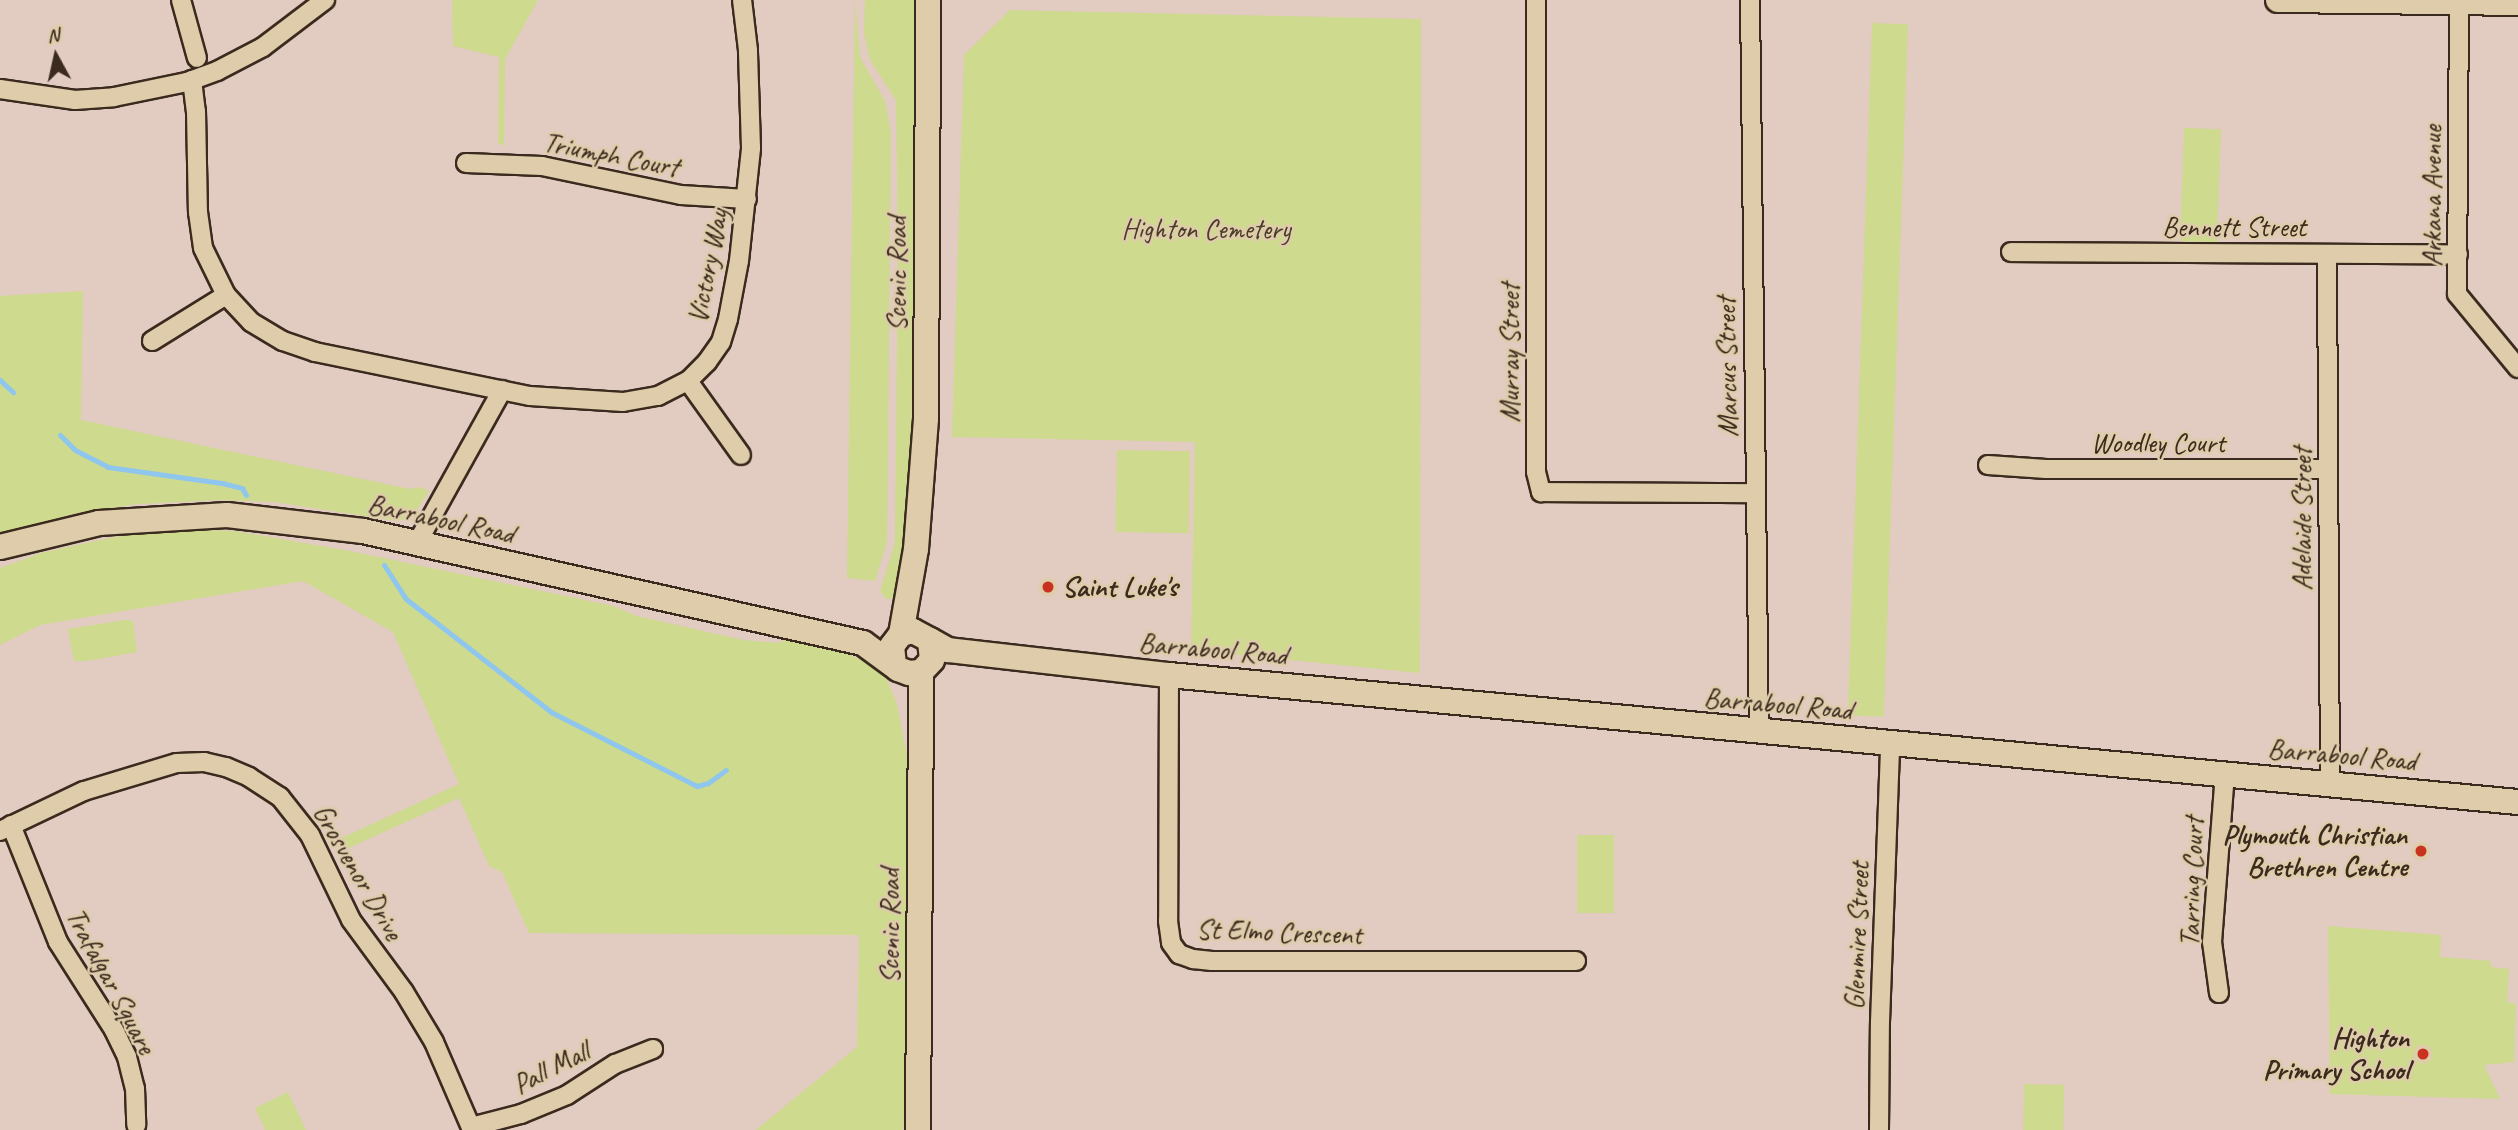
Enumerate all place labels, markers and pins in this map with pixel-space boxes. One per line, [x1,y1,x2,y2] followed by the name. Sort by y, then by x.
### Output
[1062,570,1177,604] place label: Saint Luke's
[1040,579,1056,595] marker: Saint Luke's
[2222,818,2407,884] place label: Plymouth Christian Brethren Centre
[2413,843,2429,859] marker: Plymouth Christian Brethren Centre
[2263,1021,2409,1087] place label: Highton Primary School
[2415,1046,2431,1062] marker: Highton Primary School

